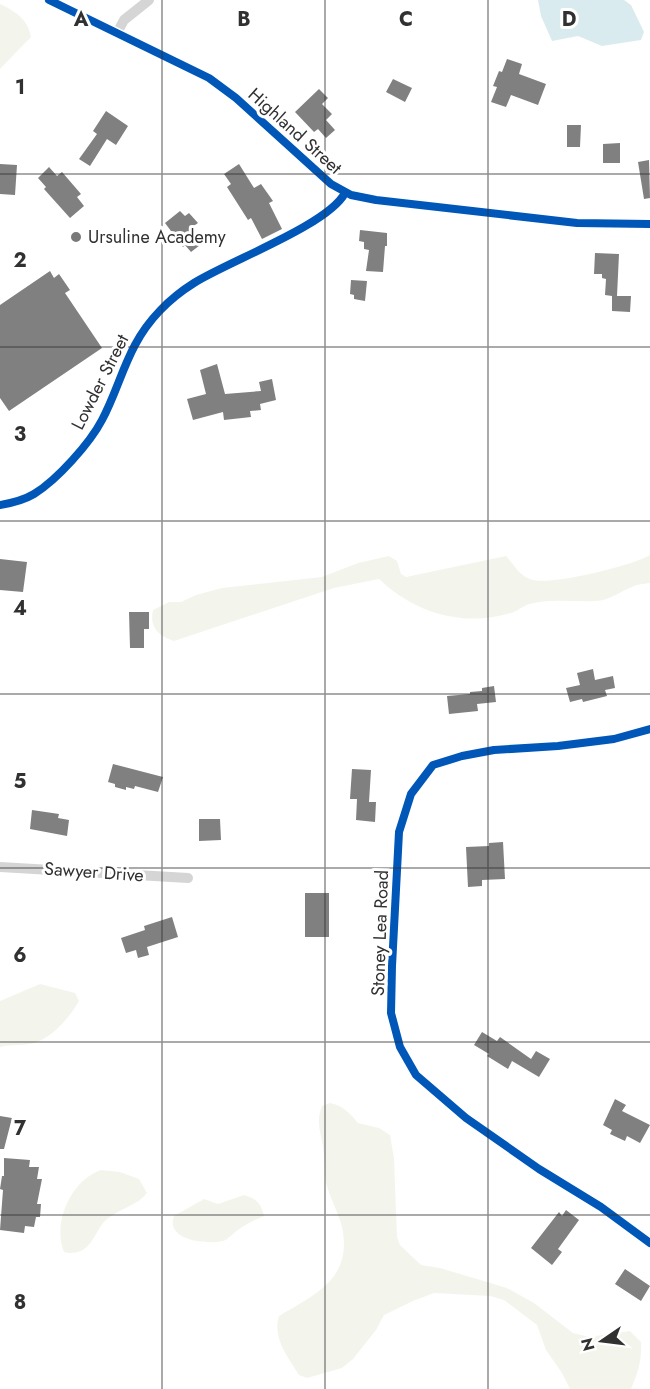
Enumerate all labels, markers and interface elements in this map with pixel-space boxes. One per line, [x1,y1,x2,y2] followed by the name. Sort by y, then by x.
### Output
[73,5,89,34] text: A
[237,5,251,34] text: B
[399,5,413,34] text: C
[562,5,576,34] text: D
[15,73,25,102] text: 1
[242,82,348,181] street label: Highland Street
[88,224,226,250] place label: Ursuline Academy
[69,230,83,244] marker: Ursuline Academy
[13,246,27,275] text: 2
[65,329,135,434] street label: Lowder Street
[14,420,26,449] text: 3
[13,594,27,623] text: 4
[14,767,27,796] text: 5
[43,856,145,888] street label: Sawyer Drive
[365,870,395,996] street label: Stoney Lea Road
[13,941,27,970] text: 6
[14,1114,27,1143] text: 7
[14,1288,26,1317] text: 8
[572,1311,632,1371] north arrow
[575,1336,601,1353] text: N

